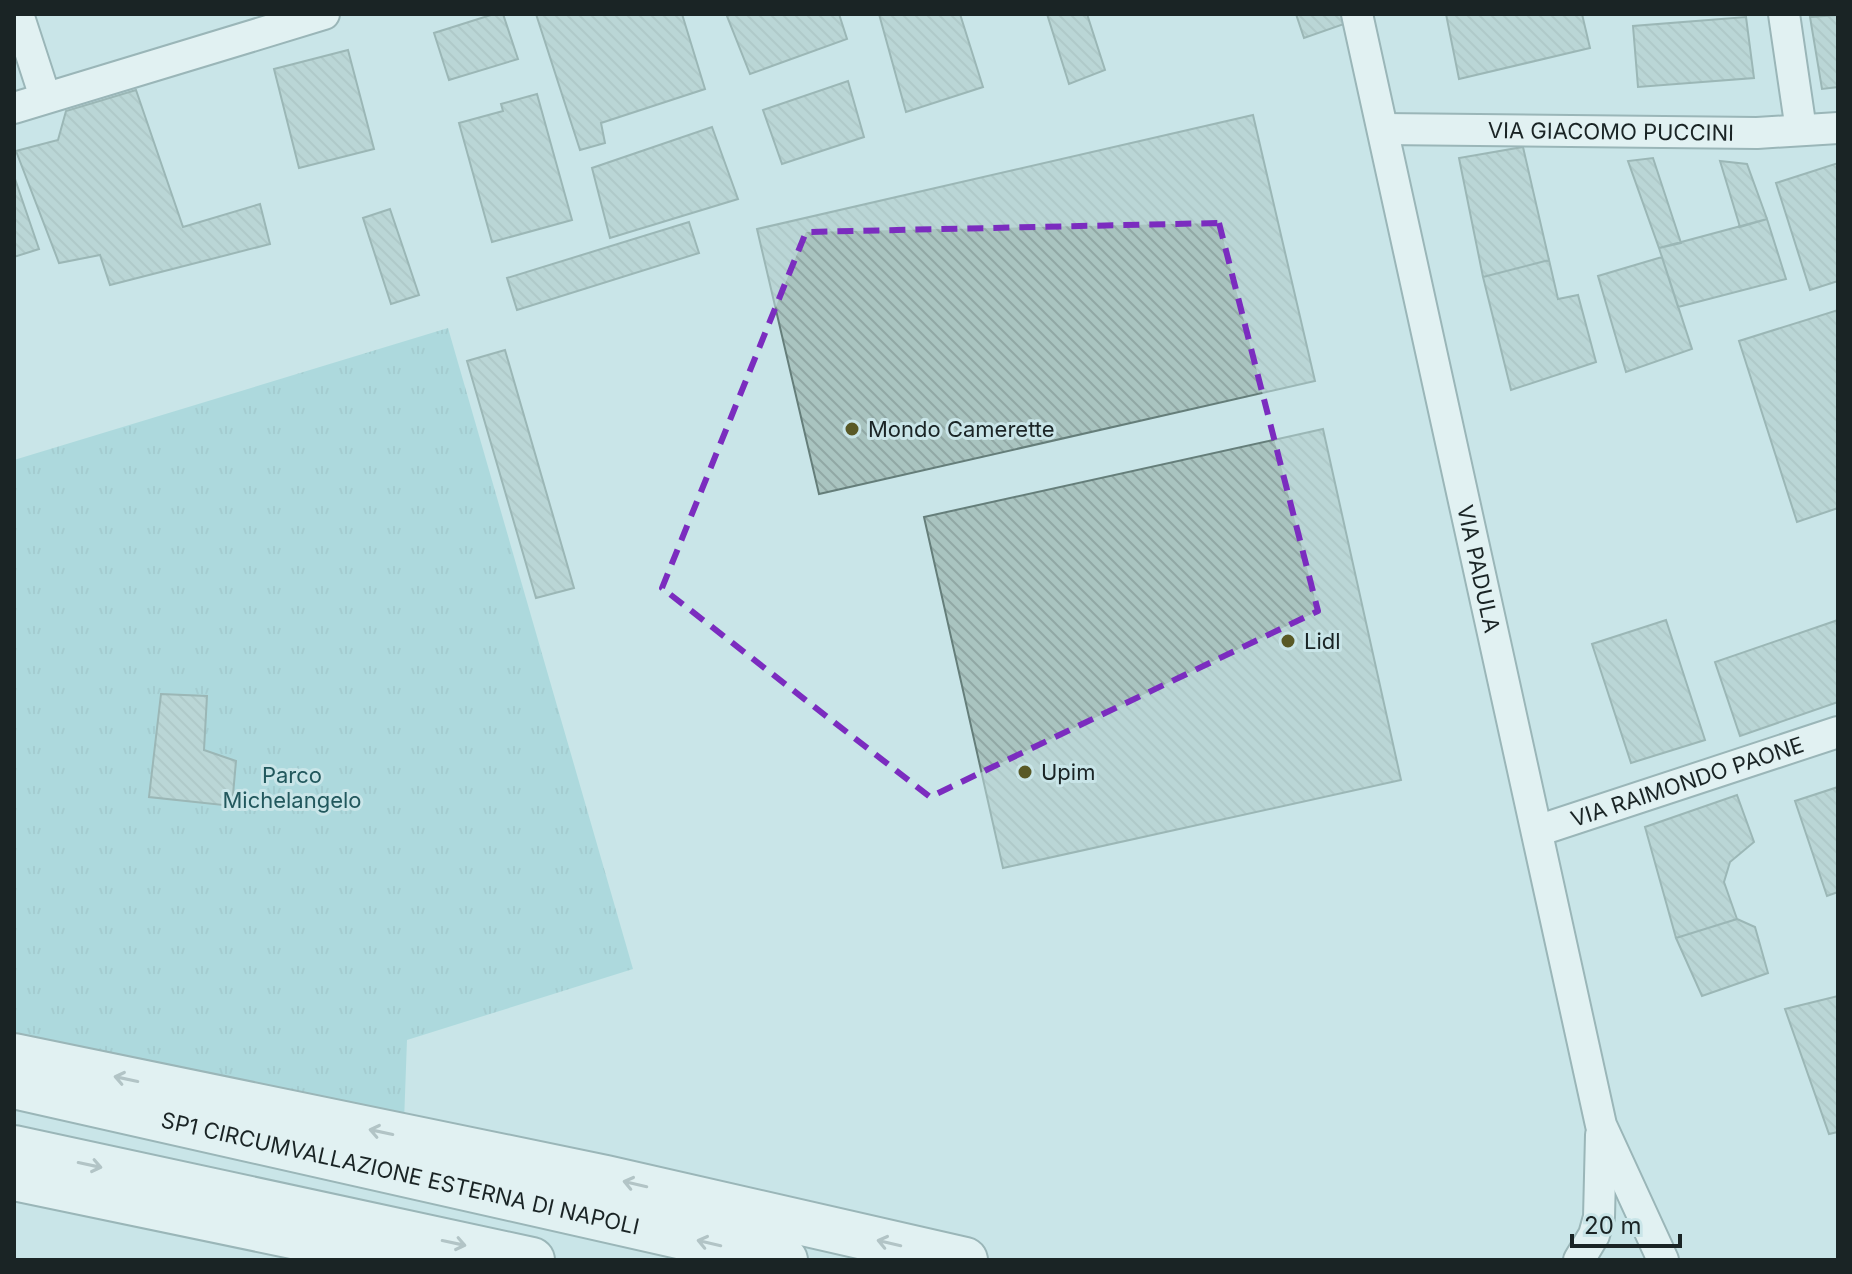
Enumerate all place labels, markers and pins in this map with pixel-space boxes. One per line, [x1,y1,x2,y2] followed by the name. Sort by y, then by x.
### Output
[868,416,1055,442] place label: Mondo Camerette
[843,420,861,438] marker: Mondo Camerette
[1304,628,1341,654] place label: Lidl
[1279,632,1297,650] marker: Lidl
[1041,759,1095,785] place label: Upim
[1016,763,1034,781] marker: Upim

